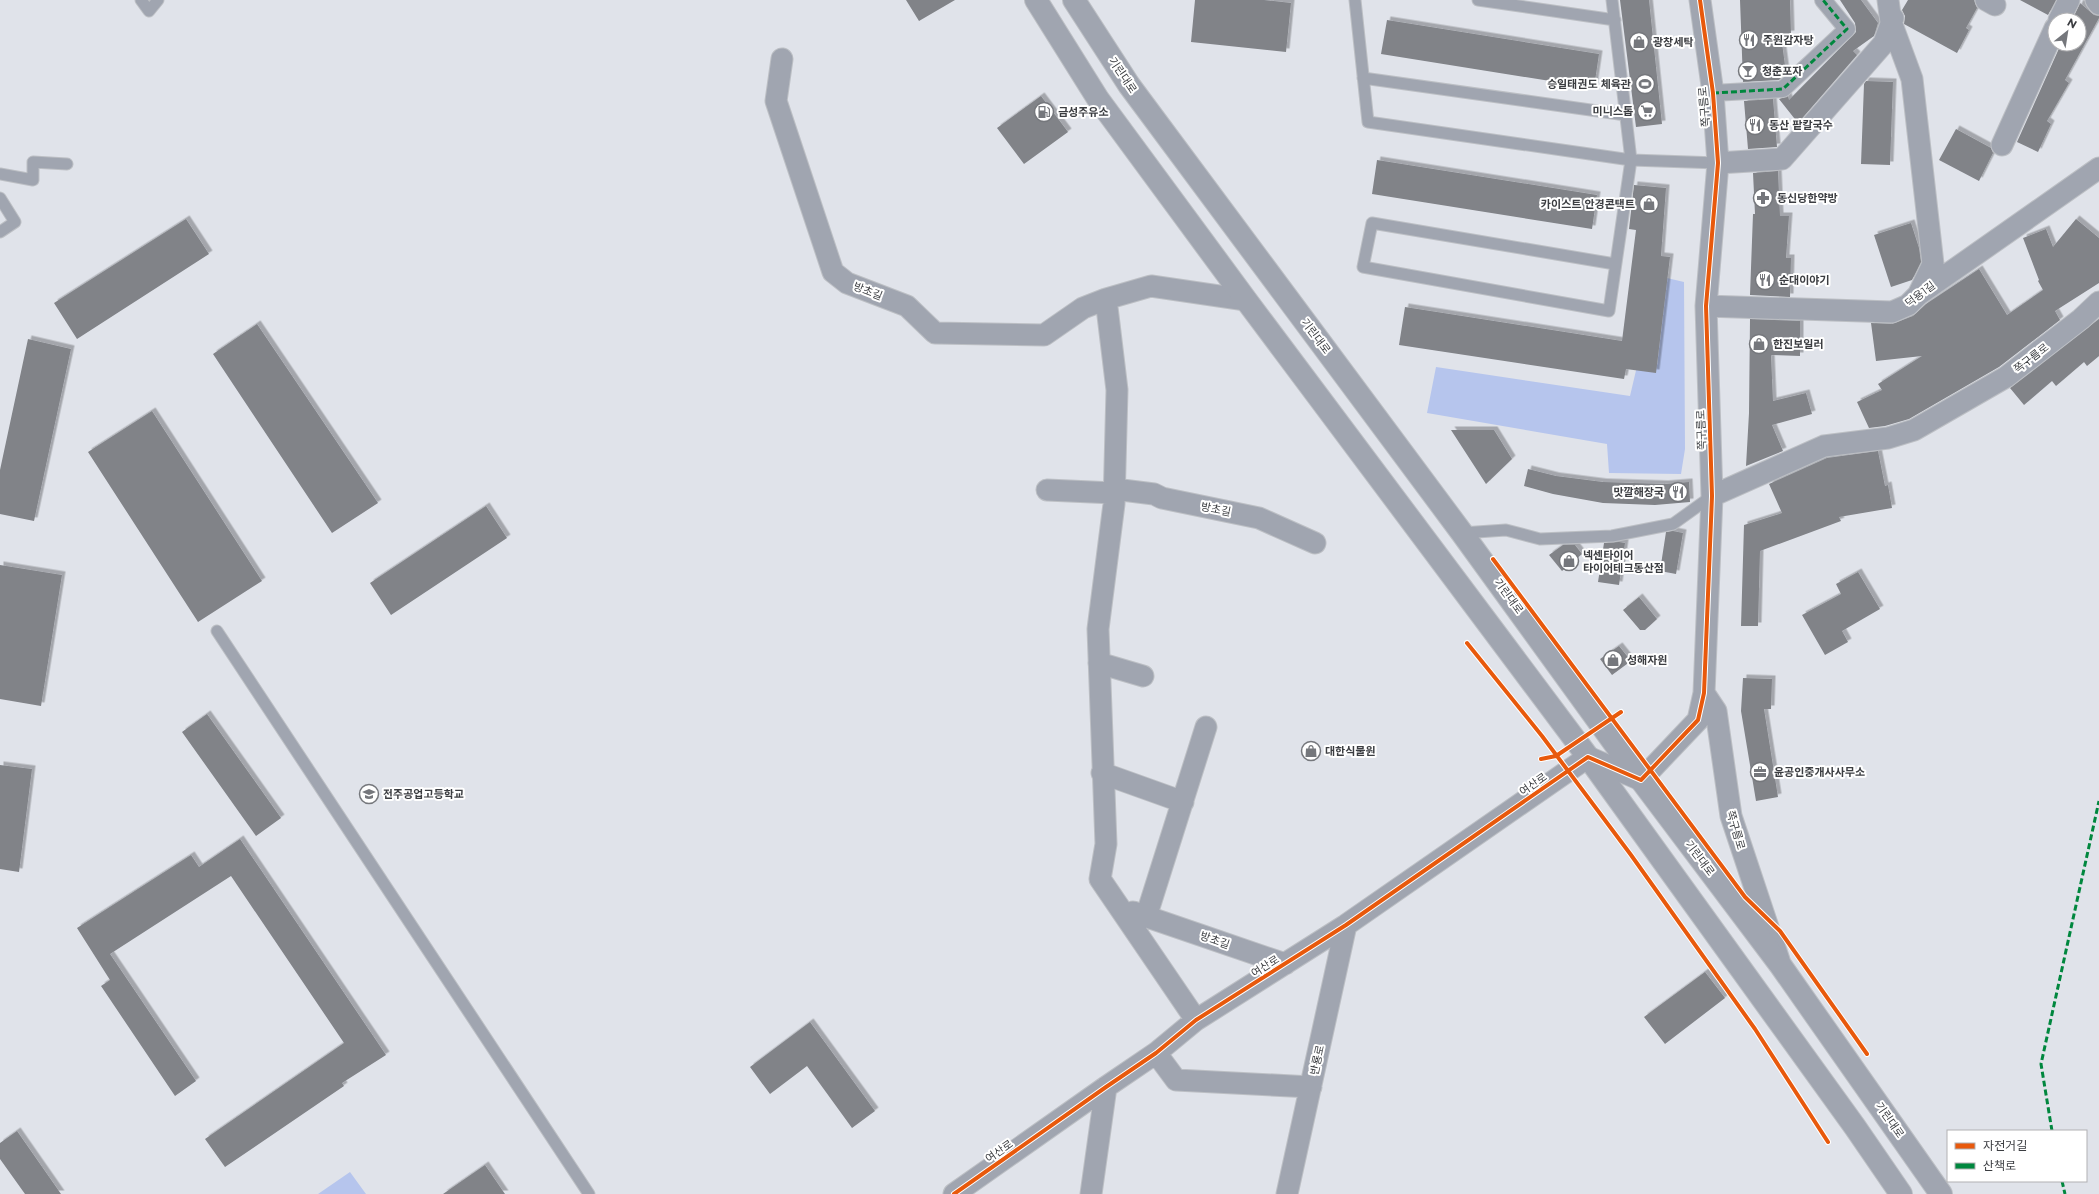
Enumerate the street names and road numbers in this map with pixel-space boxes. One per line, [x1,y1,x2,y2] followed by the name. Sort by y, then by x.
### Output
[1106,54,1140,96] street label: 기린대로
[1695,86,1713,128] street label: 쪽구름로
[1902,278,1938,310] street label: 덕용1길
[851,279,885,303] street label: 방초길
[1298,316,1334,356] street label: 기린대로
[2011,340,2051,376] street label: 쪽구름로
[1693,410,1709,450] street label: 쪽구름로
[1200,499,1232,519] street label: 방초길
[1491,576,1527,616] street label: 기린대로
[1517,770,1549,798] street label: 여산로
[1724,809,1748,851] street label: 쪽구름로
[1682,838,1718,878] street label: 기린대로
[1198,928,1232,952] street label: 방초길
[1248,952,1282,980] street label: 여산로
[1307,1044,1327,1076] street label: 반룡로
[1873,1099,1907,1141] street label: 기린대로
[983,1137,1015,1165] street label: 여산로

